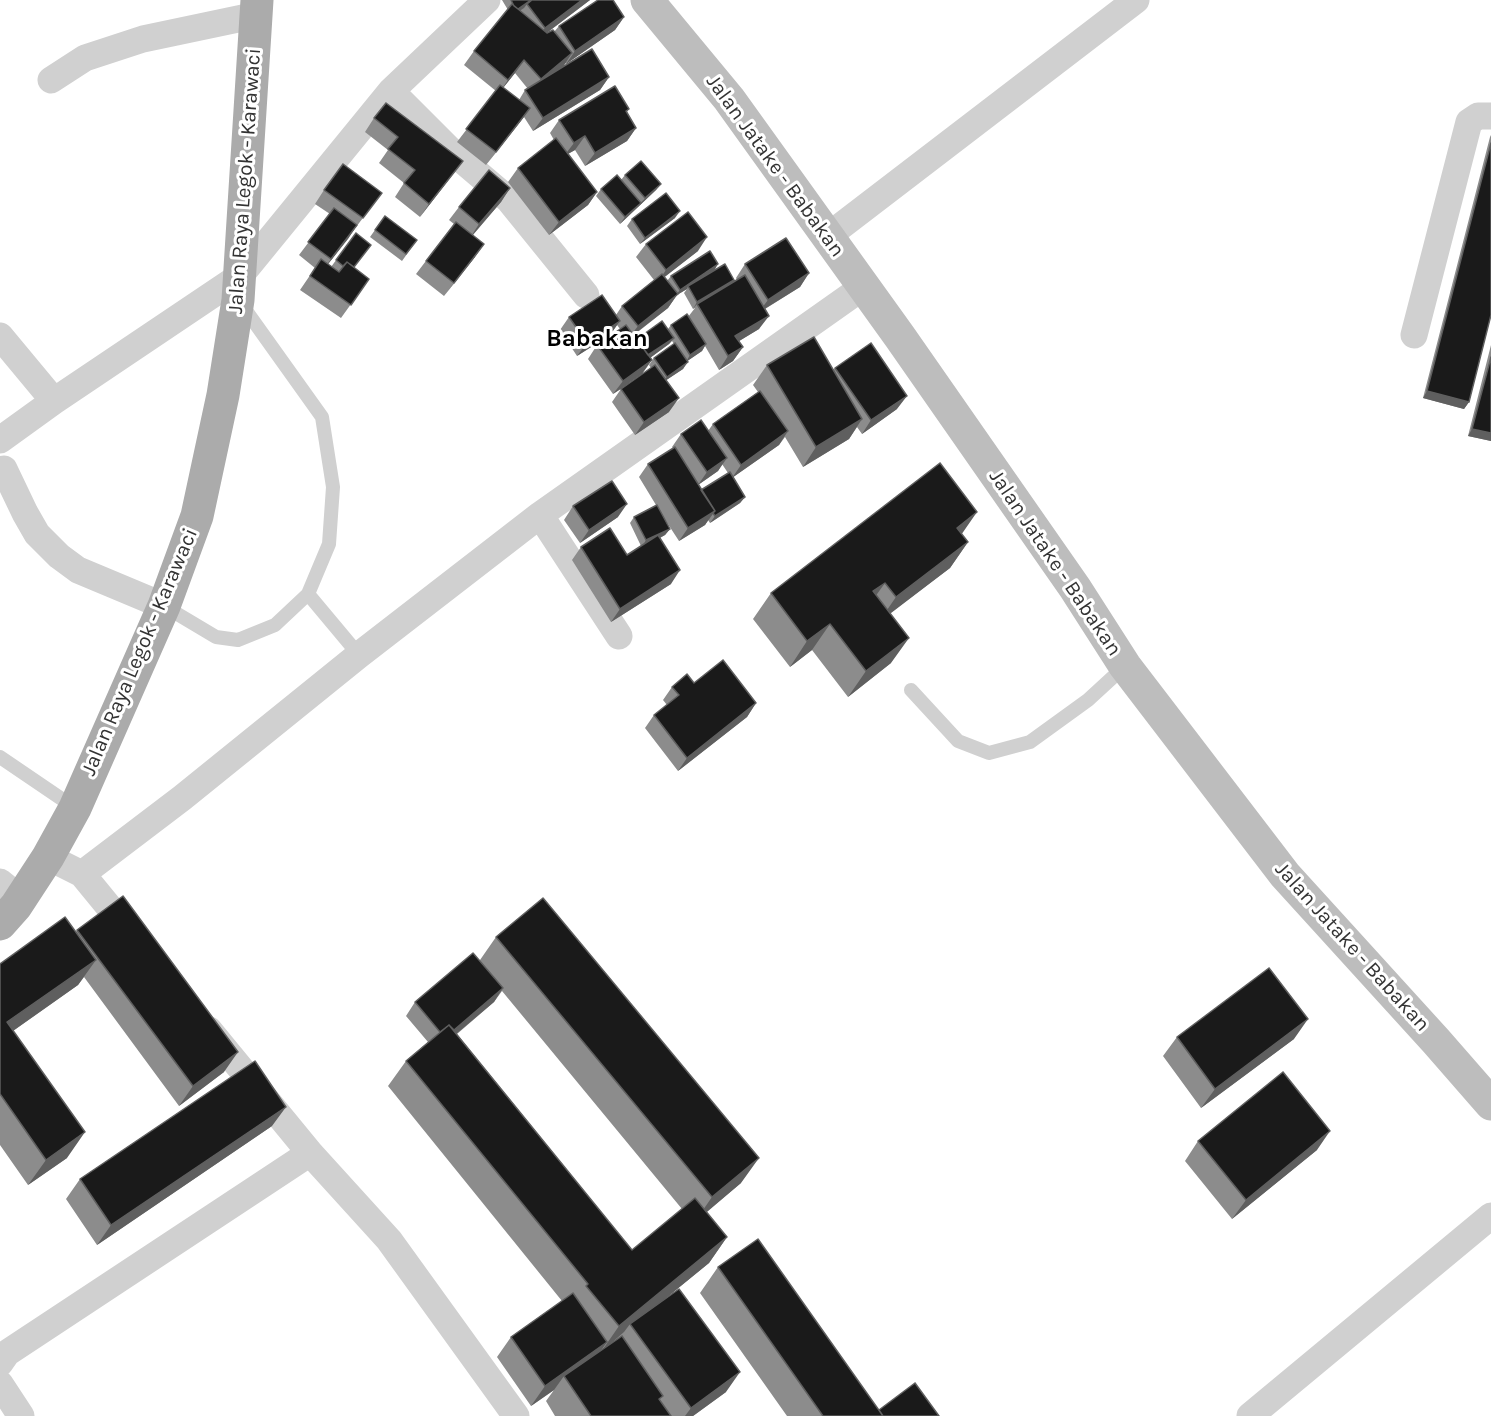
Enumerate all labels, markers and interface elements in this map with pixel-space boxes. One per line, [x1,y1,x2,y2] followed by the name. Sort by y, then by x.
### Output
[223,47,267,315] street label: Jalan Raya Legok - Karawaci
[700,70,850,262] street label: Jalan Jatake - Babakan
[546,325,648,353] district label: Babakan
[983,465,1127,661] street label: Jalan Jatake - Babakan
[76,525,204,779] street label: Jalan Raya Legok - Karawaci
[1269,857,1435,1037] street label: Jalan Jatake - Babakan

